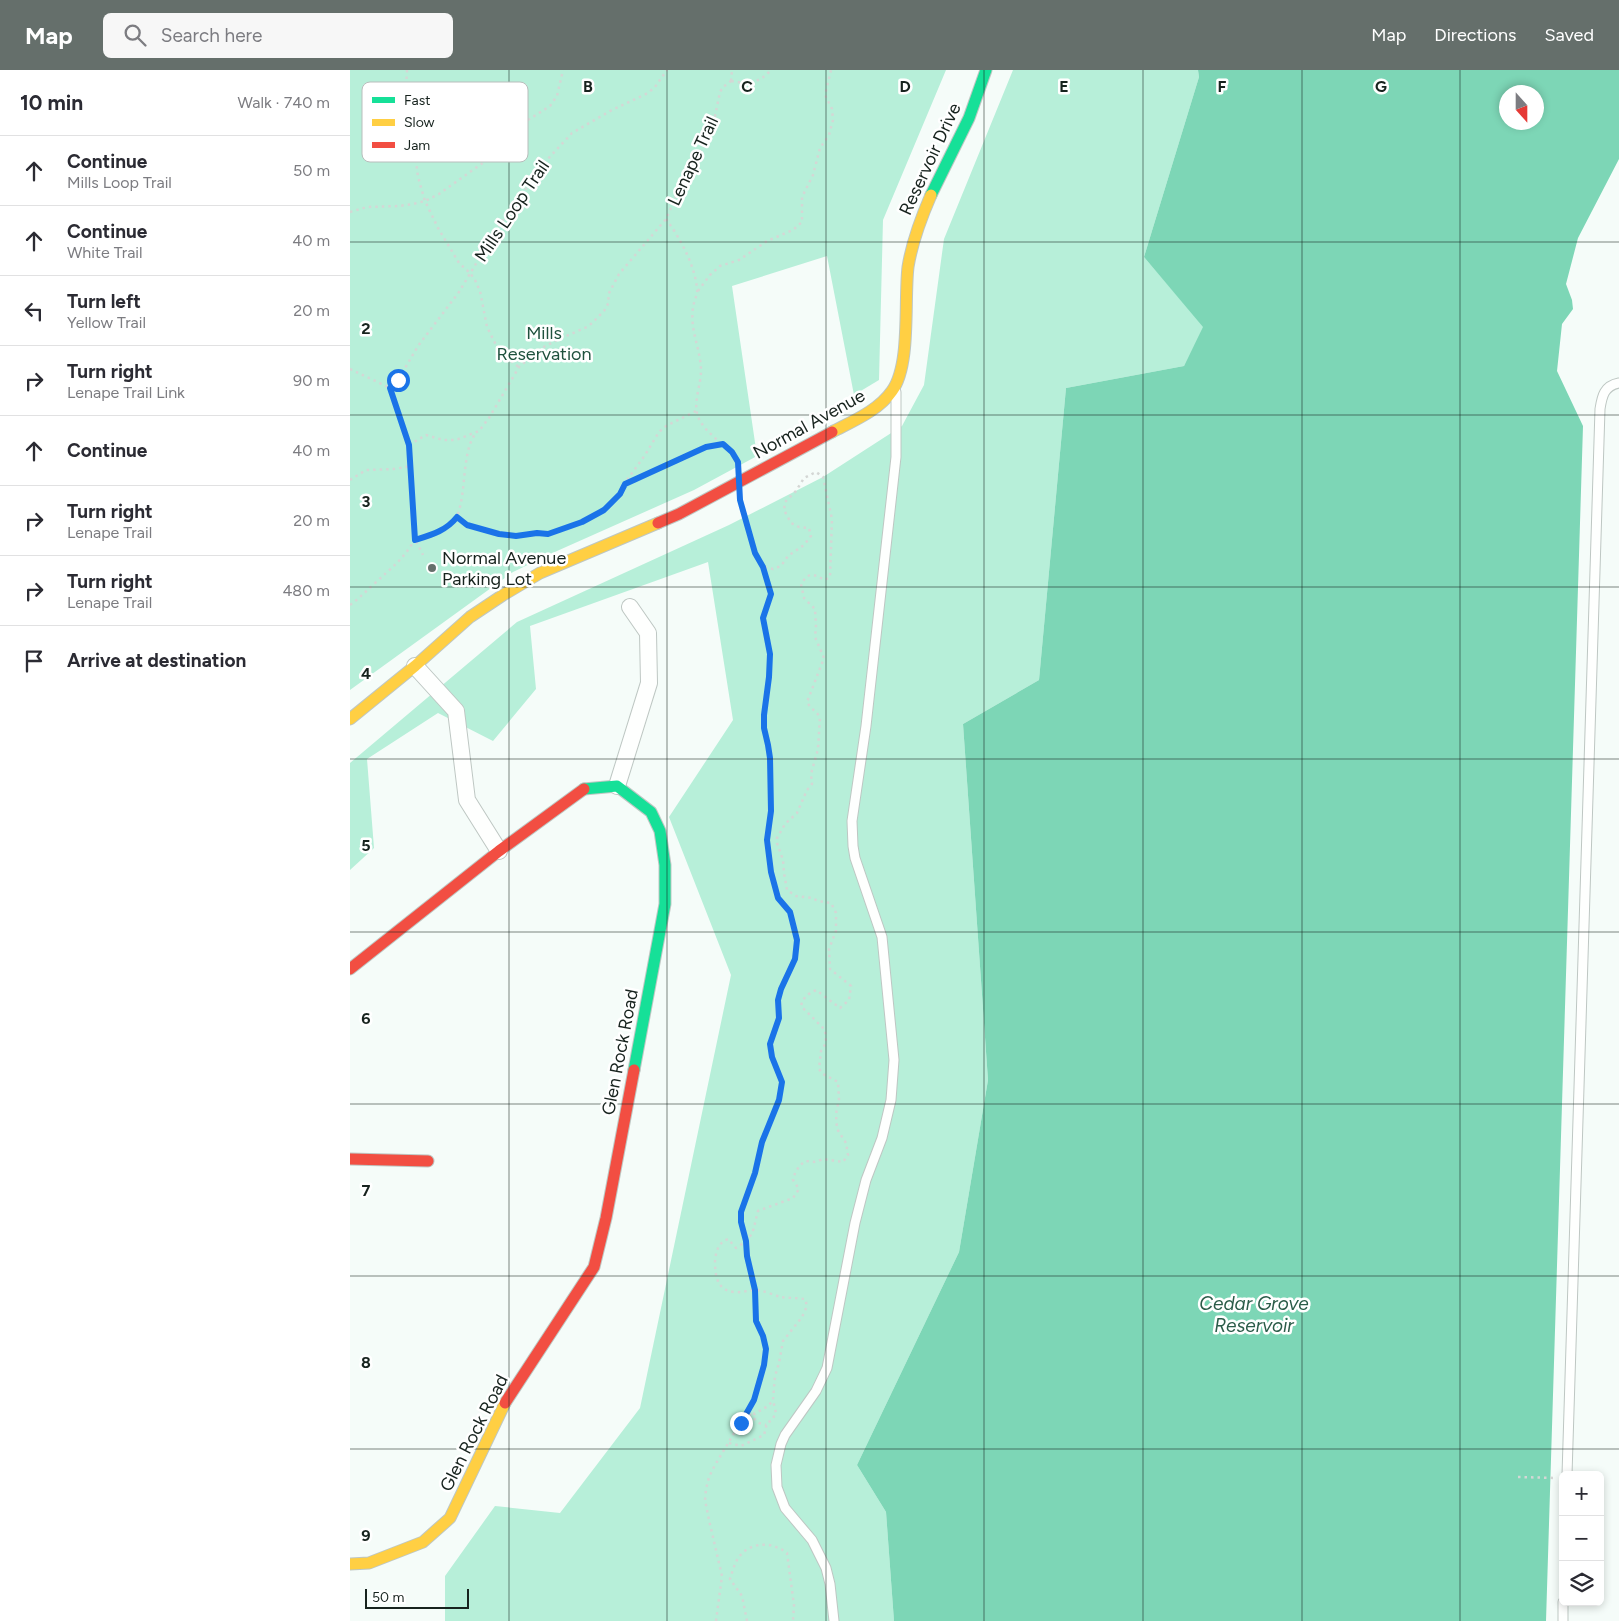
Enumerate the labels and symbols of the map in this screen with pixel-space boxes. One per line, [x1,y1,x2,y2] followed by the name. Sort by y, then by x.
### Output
[583,77,593,96] text: B
[741,77,753,96] text: C
[899,77,911,96] text: D
[1059,77,1069,96] text: E
[1218,77,1227,96] text: F
[1375,77,1387,96] text: G
[362,82,528,162] legend
[1499,85,1544,130] north arrow
[404,92,430,109] text: Fast
[894,99,966,219] street label: Reservoir Drive
[663,113,723,209] street label: Lenape Trail
[404,114,435,131] text: Slow
[404,137,430,154] text: Jam
[470,156,554,266] street label: Mills Loop Trail
[361,319,371,338] text: 2
[496,322,592,365] park label: Mills Reservation
[387,369,410,392] route start
[749,384,869,464] street label: Normal Avenue
[362,492,371,511] text: 3
[442,547,566,590] place label: Normal Avenue Parking Lot
[426,562,438,574] marker: Normal Avenue Parking Lot
[361,664,371,683] text: 4
[361,836,371,855] text: 5
[597,987,643,1117] street label: Glen Rock Road
[361,1009,371,1028] text: 6
[362,1181,371,1200] text: 7
[1199,1292,1309,1337] water label: Cedar Grove Reservoir
[361,1353,371,1372] text: 8
[435,1371,513,1495] street label: Glen Rock Road
[730,1412,753,1435] route end
[361,1526,371,1545] text: 9
[365,1586,469,1609] scale bar

